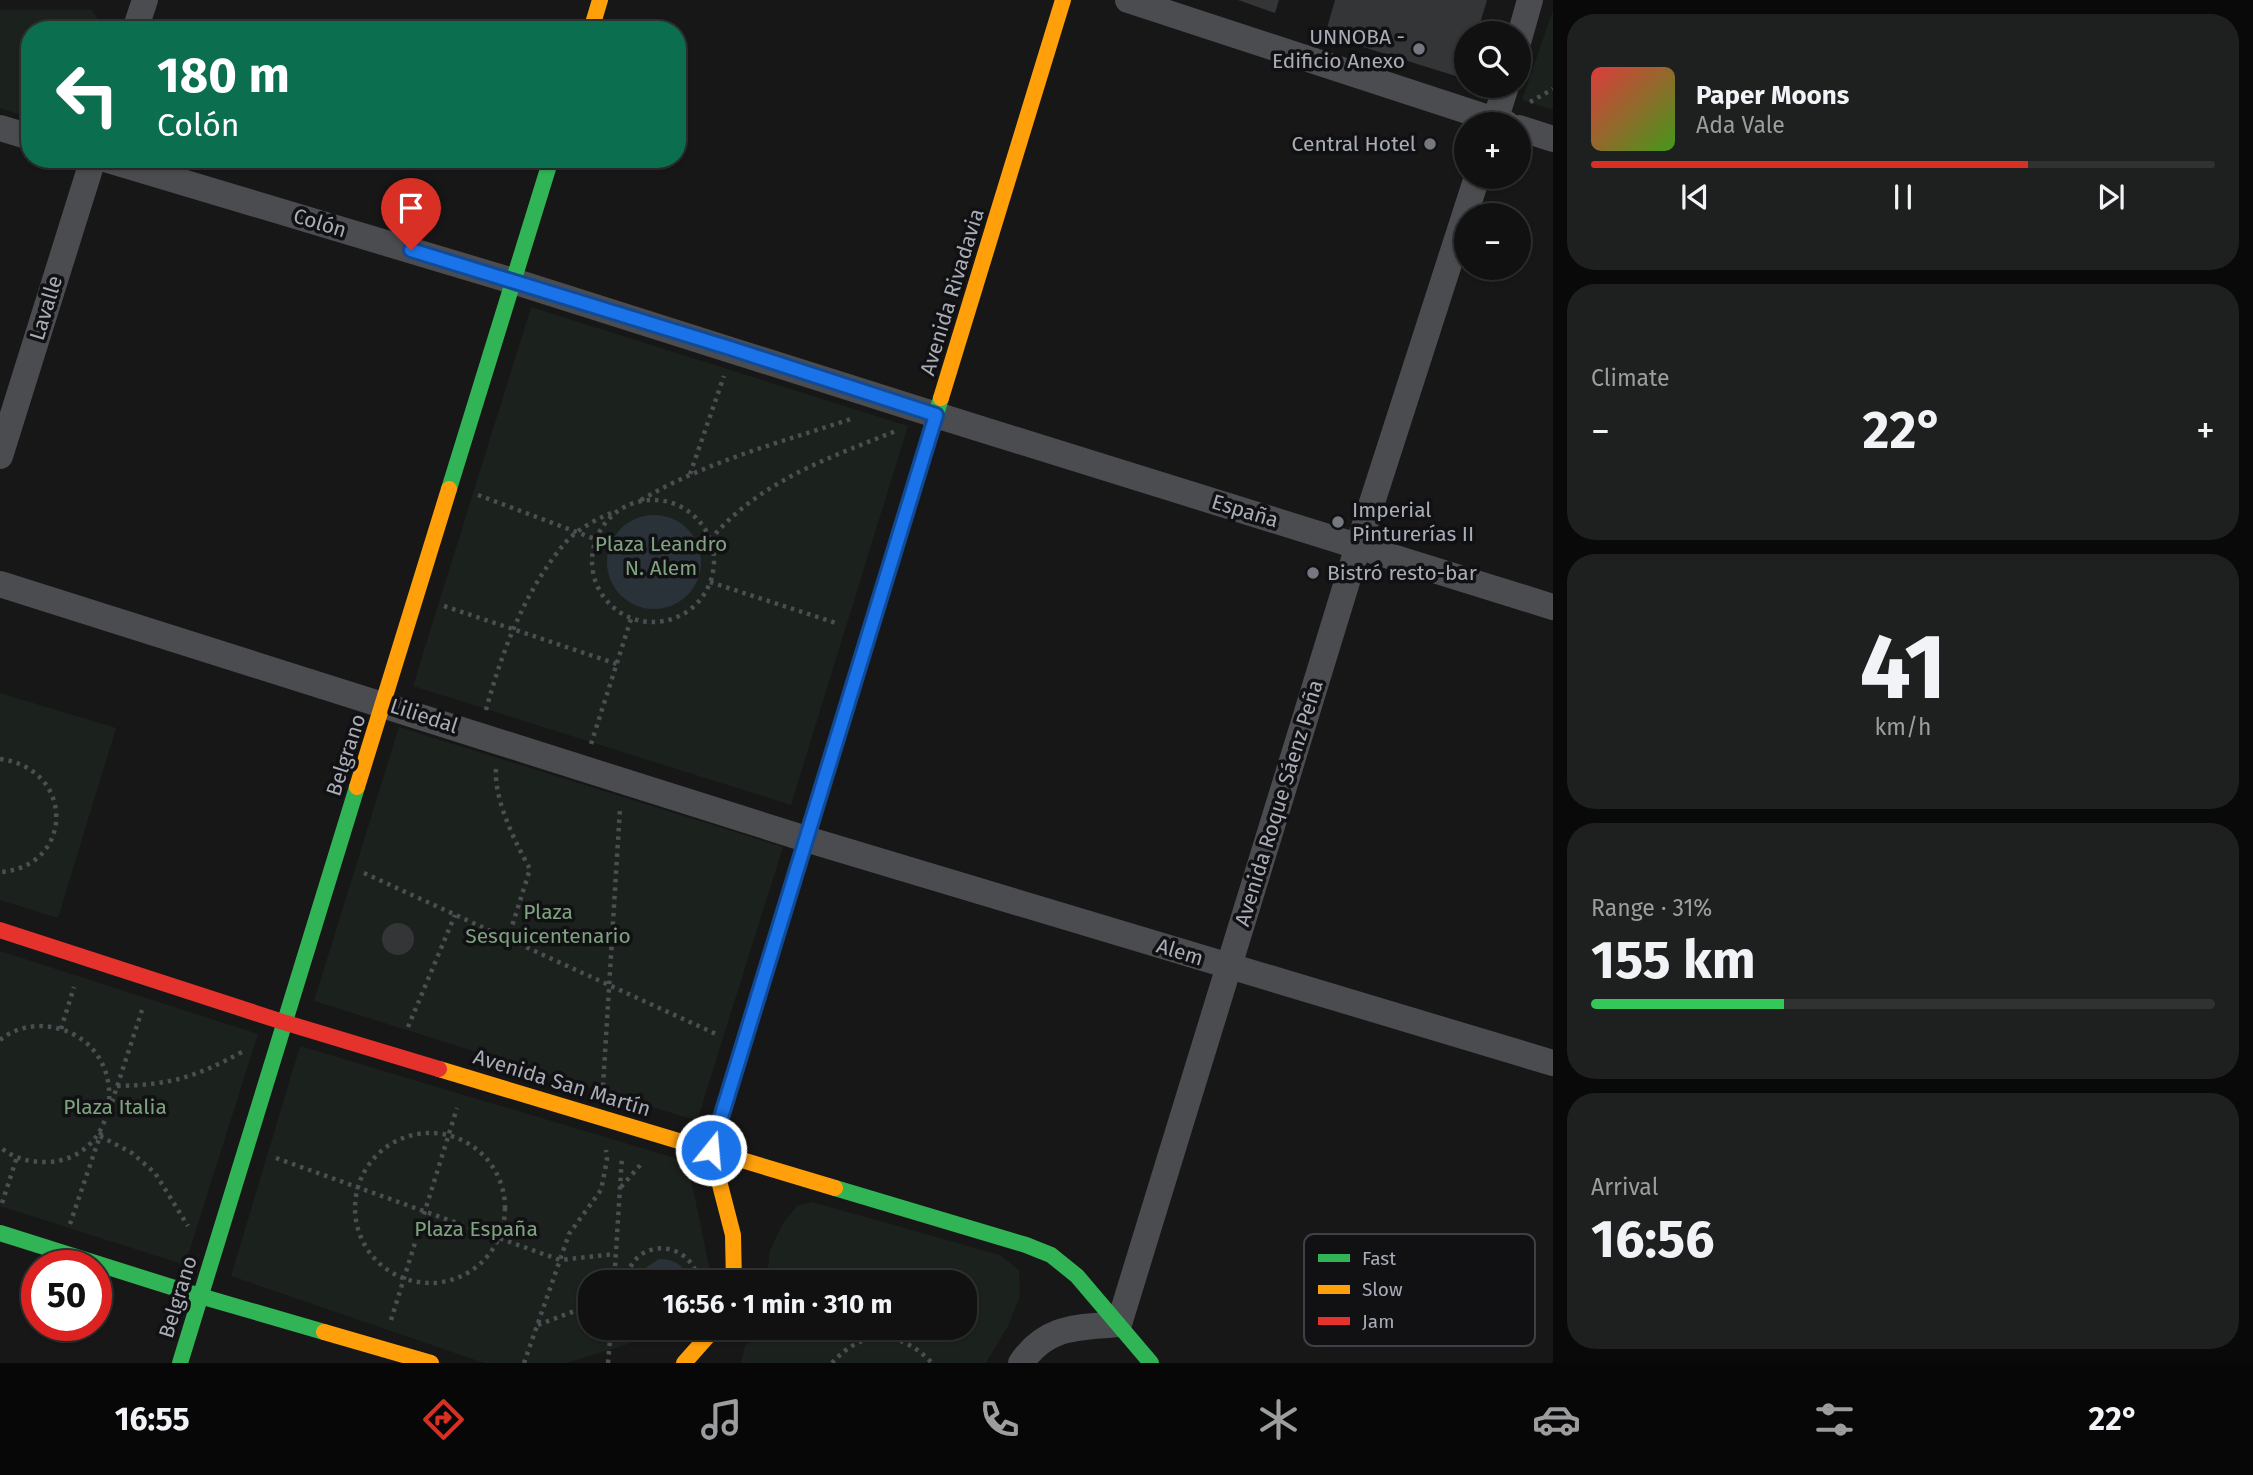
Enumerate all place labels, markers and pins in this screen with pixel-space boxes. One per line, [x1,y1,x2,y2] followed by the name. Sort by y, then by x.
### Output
[1272,24,1405,74] place label: UNNOBA - Edificio Anexo
[1411,41,1427,57] marker: UNNOBA - Edificio Anexo
[1292,131,1416,157] place label: Central Hotel
[1422,136,1438,152] marker: Central Hotel
[381,178,441,250] pin
[1352,497,1474,547] place label: Imperial Pinturerías II
[1330,514,1346,530] marker: Imperial Pinturerías II
[1327,560,1477,586] place label: Bistró resto-bar
[1305,565,1321,581] marker: Bistró resto-bar

